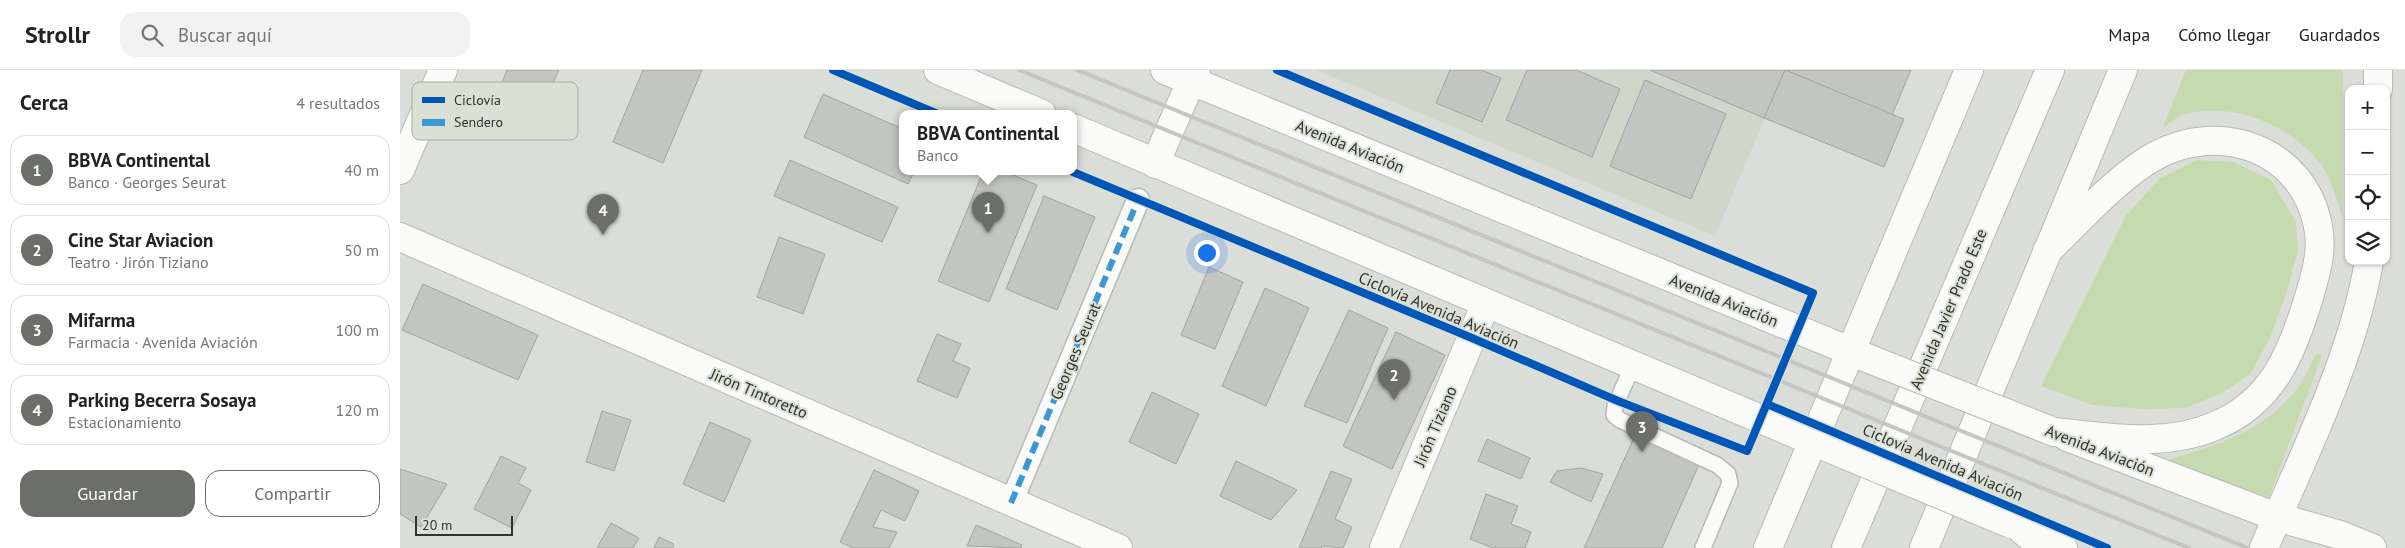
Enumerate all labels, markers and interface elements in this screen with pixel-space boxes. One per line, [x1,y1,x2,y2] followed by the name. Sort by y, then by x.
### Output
[120,12,470,57] search box
[25,19,90,50] text: Strollr
[138,21,166,49] icon: search
[178,23,272,47] text: Buscar aquí
[2108,23,2150,46] text: Mapa
[2178,23,2271,46] text: Cómo llegar
[2299,23,2380,46] text: Guardados
[412,82,578,140] legend
[2345,85,2390,265] map controls
[2345,85,2390,130] button: +
[20,89,69,116] text: Cerca
[454,91,501,109] text: Ciclovía
[296,93,380,113] text: 4 resultados
[899,110,1077,175] popup
[454,113,503,131] text: Sendero
[1293,115,1407,177] street label: Avenida Aviación
[917,121,1059,145] text: BBVA Continental
[2345,130,2390,175] button: −
[917,145,958,165] text: Banco
[68,148,210,172] text: BBVA Continental
[32,160,42,180] text: 1
[344,160,379,180] text: 40 m
[68,172,226,192] text: Banco · Georges Seurat
[2345,175,2390,220] button: locate
[972,192,1004,233] pin: 1
[587,194,619,235] pin: 4
[2345,220,2390,265] button: layers
[1905,226,1991,392] street label: Avenida Javier Prado Este
[68,228,213,252] text: Cine Star Aviacion
[32,240,42,260] text: 2
[344,240,379,260] text: 50 m
[1194,240,1220,266] your location
[68,252,209,272] text: Teatro · Jirón Tiziano
[1356,267,1522,353] street label: Ciclovía Avenida Aviación
[1667,269,1781,331] street label: Avenida Aviación
[1046,299,1105,403] street label: Georges Seurat
[68,308,135,332] text: Mifarma
[32,320,42,340] text: 3
[336,320,379,340] text: 100 m
[68,332,258,352] text: Farmacia · Avenida Aviación
[1378,359,1410,400] pin: 2
[706,363,811,423] street label: Jirón Tintoretto
[1409,383,1461,470] street label: Jirón Tiziano
[68,388,256,412] text: Parking Becerra Sosaya
[32,400,42,420] text: 4
[336,400,379,420] text: 120 m
[1626,411,1658,452] pin: 3
[68,412,181,432] text: Estacionamiento
[1860,419,2026,505] street label: Ciclovía Avenida Aviación
[2043,420,2157,480] street label: Avenida Aviación
[20,470,195,517] button: Guardar
[205,470,380,517] button: Compartir
[415,513,512,536] scale bar
[422,516,452,534] text: 20 m

